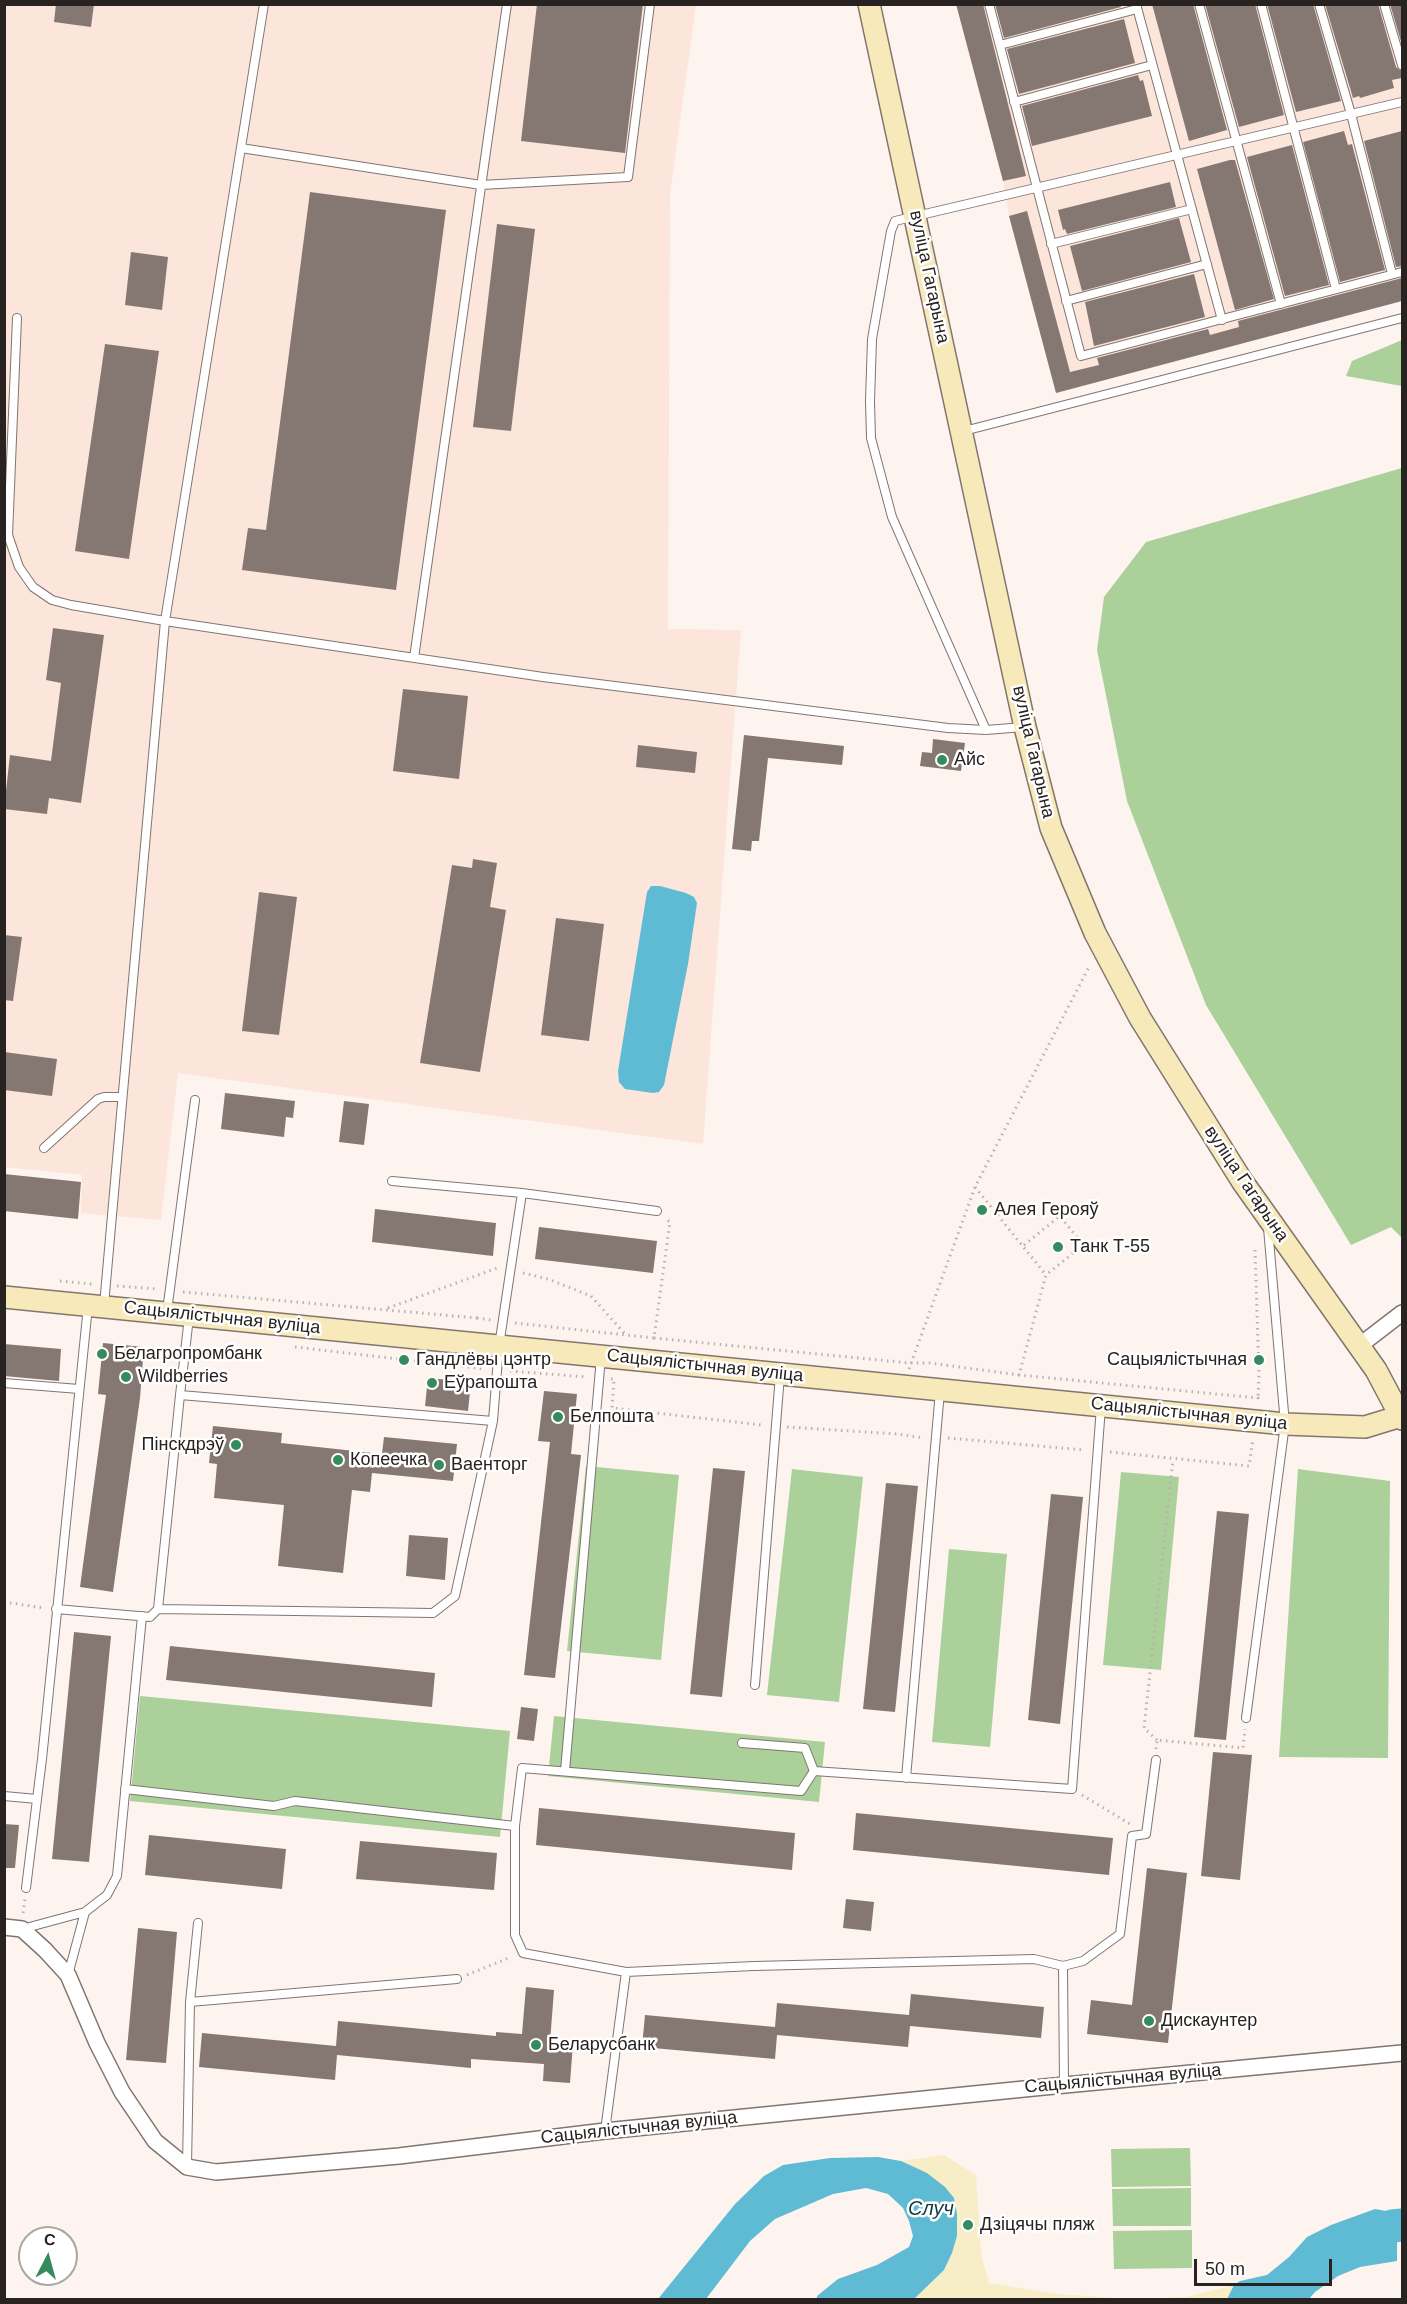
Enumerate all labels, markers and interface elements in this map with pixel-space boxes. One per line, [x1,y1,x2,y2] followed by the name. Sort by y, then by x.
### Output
[904,209,954,345] street label: вуліца Гагарына
[1007,684,1059,820] street label: вуліца Гагарына
[954,749,985,771] place label: Айс
[935,753,949,767] marker: Айс
[1199,1122,1293,1246] street label: вуліца Гагарына
[994,1199,1099,1221] place label: Алея Герояў
[975,1203,989,1217] marker: Алея Герояў
[1070,1236,1150,1258] place label: Танк Т-55
[1051,1240,1065,1254] marker: Танк Т-55
[123,1297,321,1339] street label: Сацыялістычная вуліца
[114,1343,262,1365] place label: Белагропромбанк
[606,1345,804,1387] street label: Сацыялістычная вуліца
[95,1347,109,1361] marker: Белагропромбанк
[416,1349,551,1371] place label: Гандлёвы цэнтр
[1107,1349,1247,1371] place label: Сацыялістычная
[397,1353,411,1367] marker: Гандлёвы цэнтр
[1252,1353,1266,1367] marker: Сацыялістычная
[138,1366,228,1388] place label: Wildberries
[119,1370,133,1384] marker: Wildberries
[444,1372,537,1394] place label: Еўрапошта
[425,1376,439,1390] marker: Еўрапошта
[1090,1393,1288,1435] street label: Сацыялістычная вуліца
[570,1406,654,1428] place label: Белпошта
[551,1410,565,1424] marker: Белпошта
[142,1434,224,1456] place label: Пінскдрэў
[229,1438,243,1452] marker: Пінскдрэў
[350,1449,427,1471] place label: Копеечка
[331,1453,345,1467] marker: Копеечка
[451,1454,528,1476] place label: Ваенторг
[432,1458,446,1472] marker: Ваенторг
[1161,2010,1257,2032] place label: Дискаунтер
[1142,2014,1156,2028] marker: Дискаунтер
[548,2034,655,2056] place label: Беларусбанк
[529,2038,543,2052] marker: Беларусбанк
[1024,2060,1222,2098] street label: Сацыялістычная вуліца
[540,2107,738,2149] street label: Сацыялістычная вуліца
[908,2197,954,2221] water label: Случ
[980,2214,1094,2236] place label: Дзіцячы пляж
[961,2218,975,2232] marker: Дзіцячы пляж
[18,2226,78,2286] north arrow
[43,2231,56,2249] text: С
[1197,2247,1335,2285] scale bar
[1205,2259,1245,2279] text: 50 m

